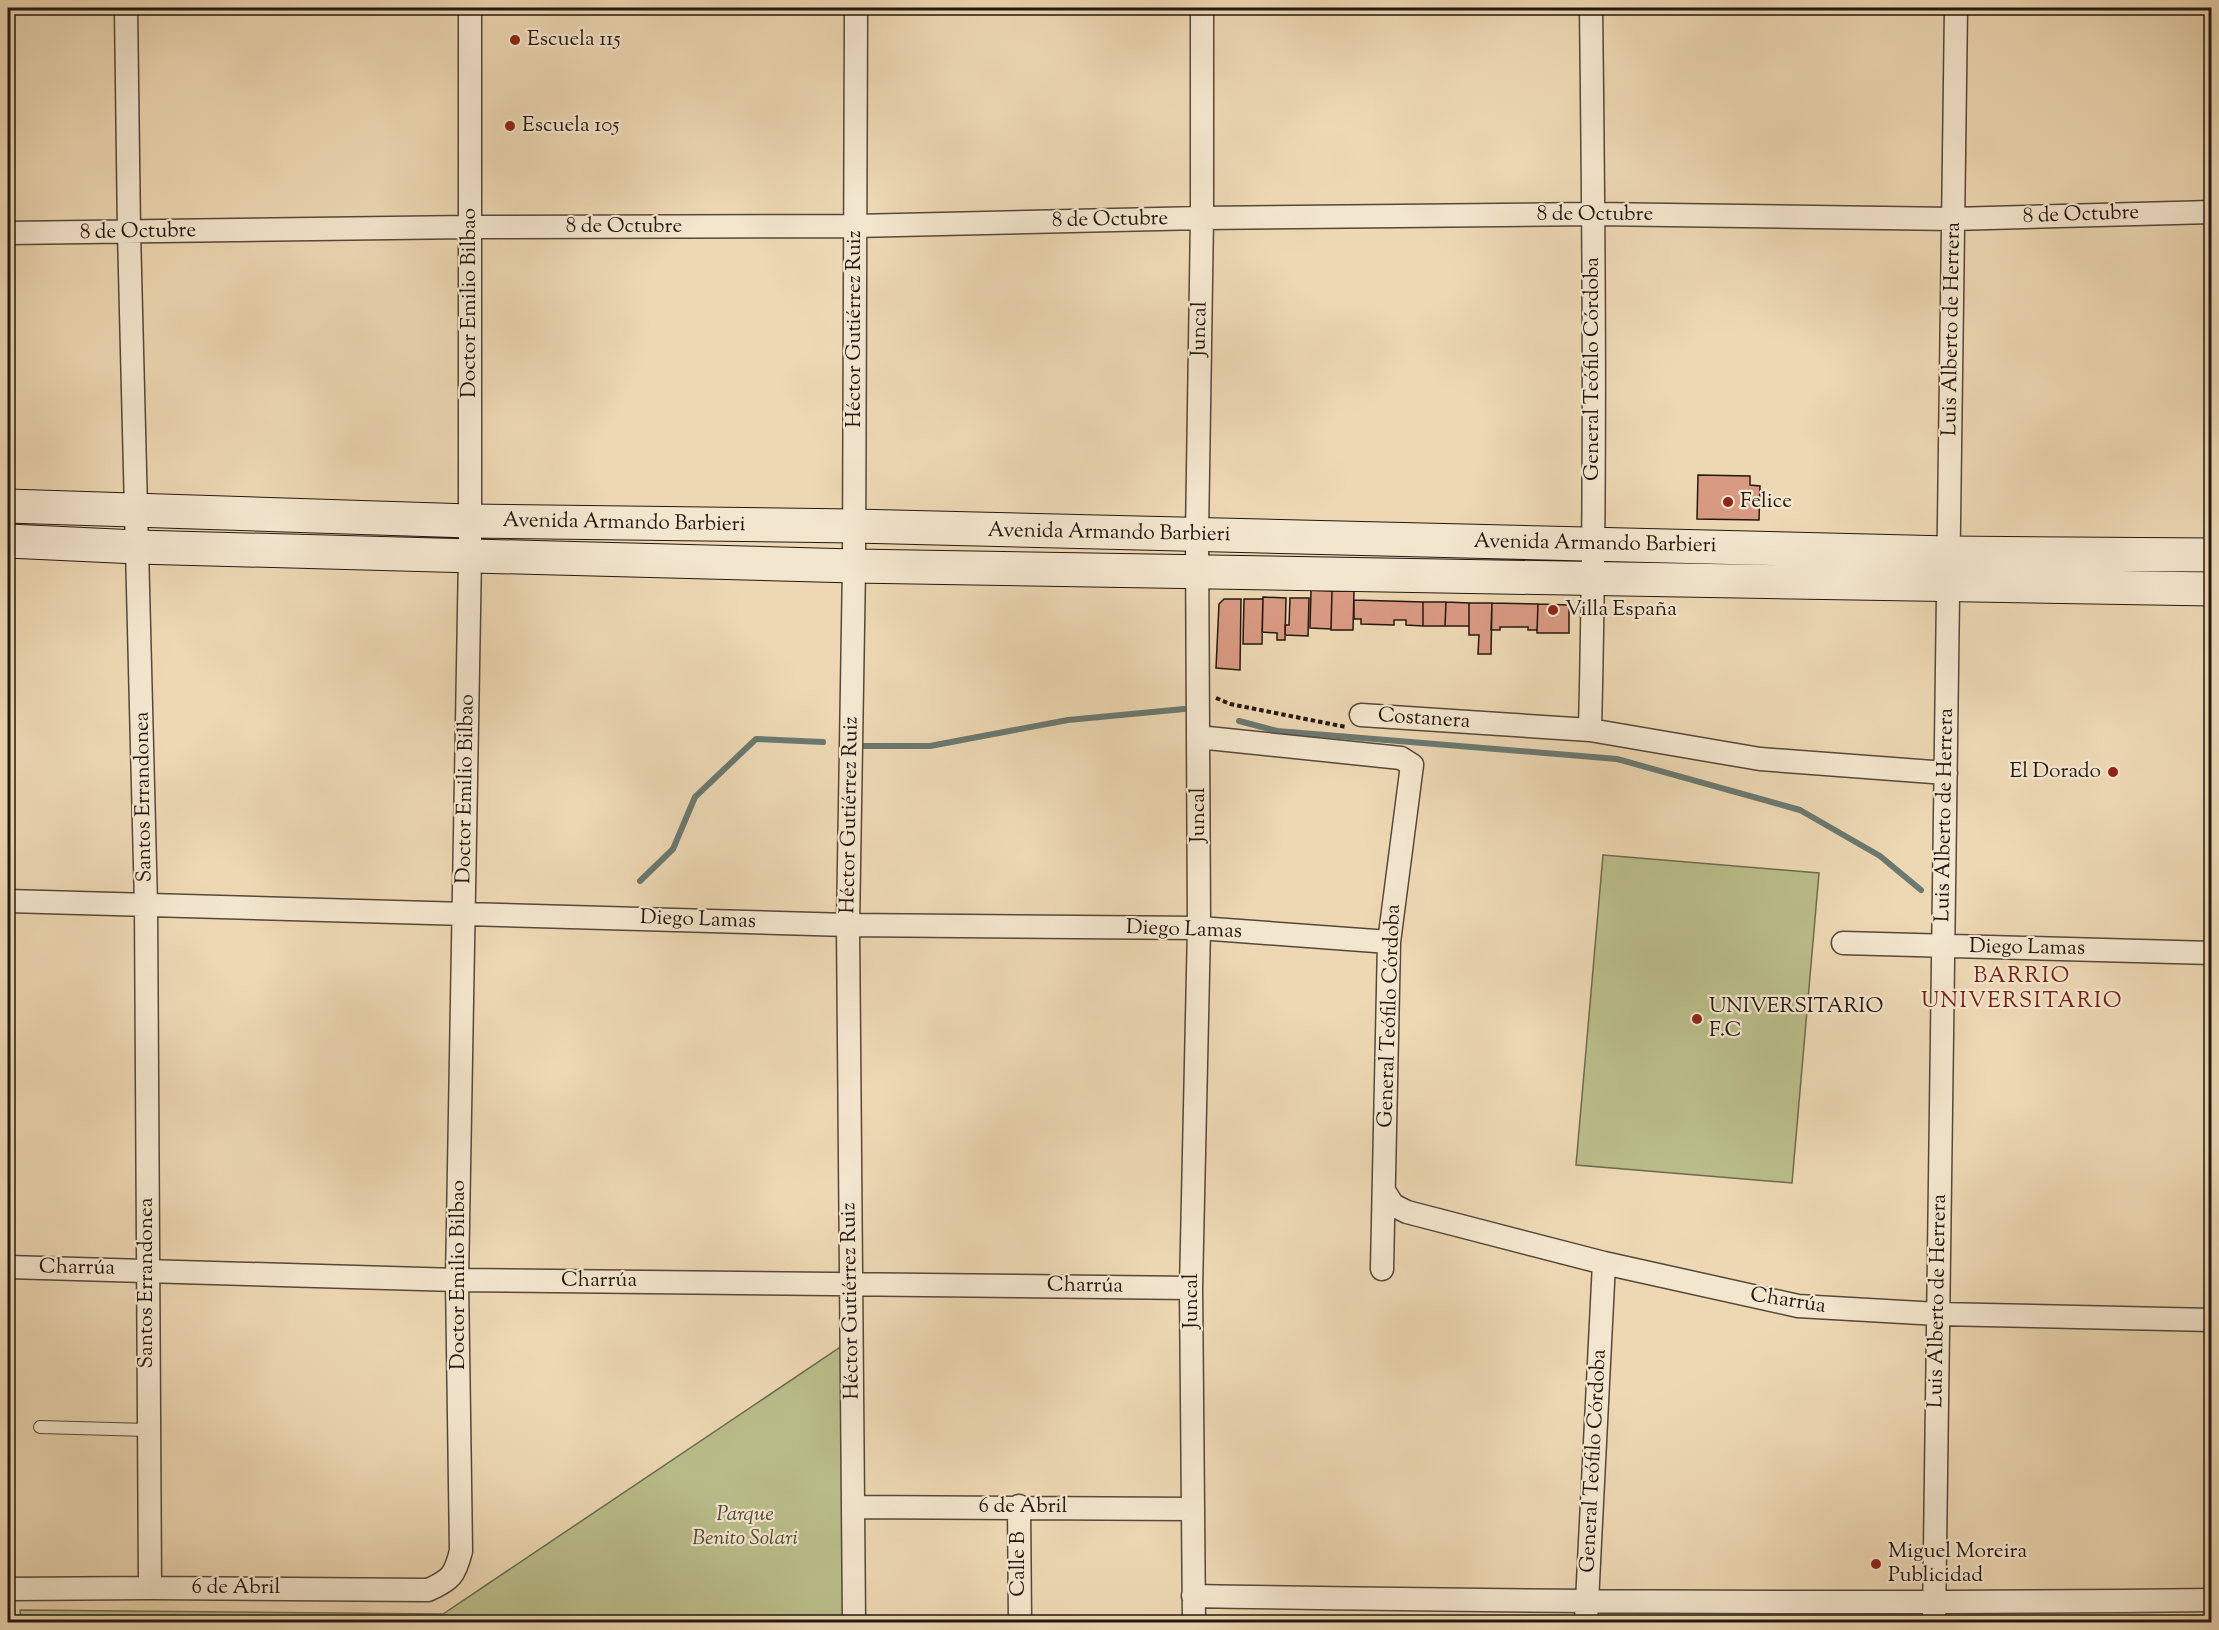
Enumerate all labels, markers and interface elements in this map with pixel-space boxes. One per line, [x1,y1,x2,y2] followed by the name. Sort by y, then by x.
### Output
[527,25,621,55] place label: Escuela 115
[508,33,522,47] marker: Escuela 115
[522,111,619,141] place label: Escuela 105
[503,119,517,133] marker: Escuela 105
[2022,198,2140,232] street label: 8 de Octubre
[1537,200,1653,230] street label: 8 de Octubre
[1052,204,1168,236] street label: 8 de Octubre
[455,208,485,398] street label: Doctor Emilio Bilbao
[566,212,682,242] street label: 8 de Octubre
[80,216,196,248] street label: 8 de Octubre
[1935,221,1969,436] street label: Luis Alberto de Herrera
[840,230,870,428] street label: Héctor Gutiérrez Ruiz
[1578,257,1608,481] street label: General Teófilo Córdoba
[1185,301,1215,358] street label: Juncal
[1740,487,1792,517] place label: Felice
[1721,495,1735,509] marker: Felice
[502,506,746,540] street label: Avenida Armando Barbieri
[987,516,1231,550] street label: Avenida Armando Barbieri
[1473,527,1717,561] street label: Avenida Armando Barbieri
[1565,595,1677,625] place label: Villa España
[1546,603,1560,617] marker: Villa España
[449,694,483,884] street label: Doctor Emilio Bilbao
[1377,701,1471,737] street label: Costanera
[1928,707,1962,922] street label: Luis Alberto de Herrera
[128,711,160,883] street label: Santos Errandonea
[833,716,867,914] street label: Héctor Gutiérrez Ruiz
[2009,757,2101,787] place label: El Dorado
[2106,765,2120,779] marker: El Dorado
[1184,787,1214,844] street label: Juncal
[639,903,757,937] street label: Diego Lamas
[1371,903,1409,1128] street label: General Teófilo Córdoba
[1125,913,1243,947] street label: Diego Lamas
[1969,932,2085,964] street label: Diego Lamas
[1921,961,2123,1018] district label: BARRIO UNIVERSITARIO
[1709,992,1883,1046] place label: UNIVERSITARIO F.C
[1690,1012,1704,1026] marker: UNIVERSITARIO F.C
[444,1180,474,1370] street label: Doctor Emilio Bilbao
[1921,1193,1955,1408] street label: Luis Alberto de Herrera
[132,1197,162,1368] street label: Santos Errandonea
[834,1202,868,1400] street label: Héctor Gutiérrez Ruiz
[39,1252,116,1284] street label: Charrúa
[561,1266,637,1296] street label: Charrúa
[1047,1270,1124,1302] street label: Charrúa
[1177,1273,1207,1330] street label: Juncal
[1748,1280,1828,1322] street label: Charrúa
[1573,1348,1615,1574] street label: General Teófilo Córdoba
[979,1492,1068,1522] street label: 6 de Abril
[692,1500,798,1554] park label: Parque Benito Solari
[1004,1531,1034,1597] street label: Calle B
[1888,1537,2027,1591] place label: Miguel Moreira Publicidad
[1869,1557,1883,1571] marker: Miguel Moreira Publicidad
[192,1573,281,1603] street label: 6 de Abril

